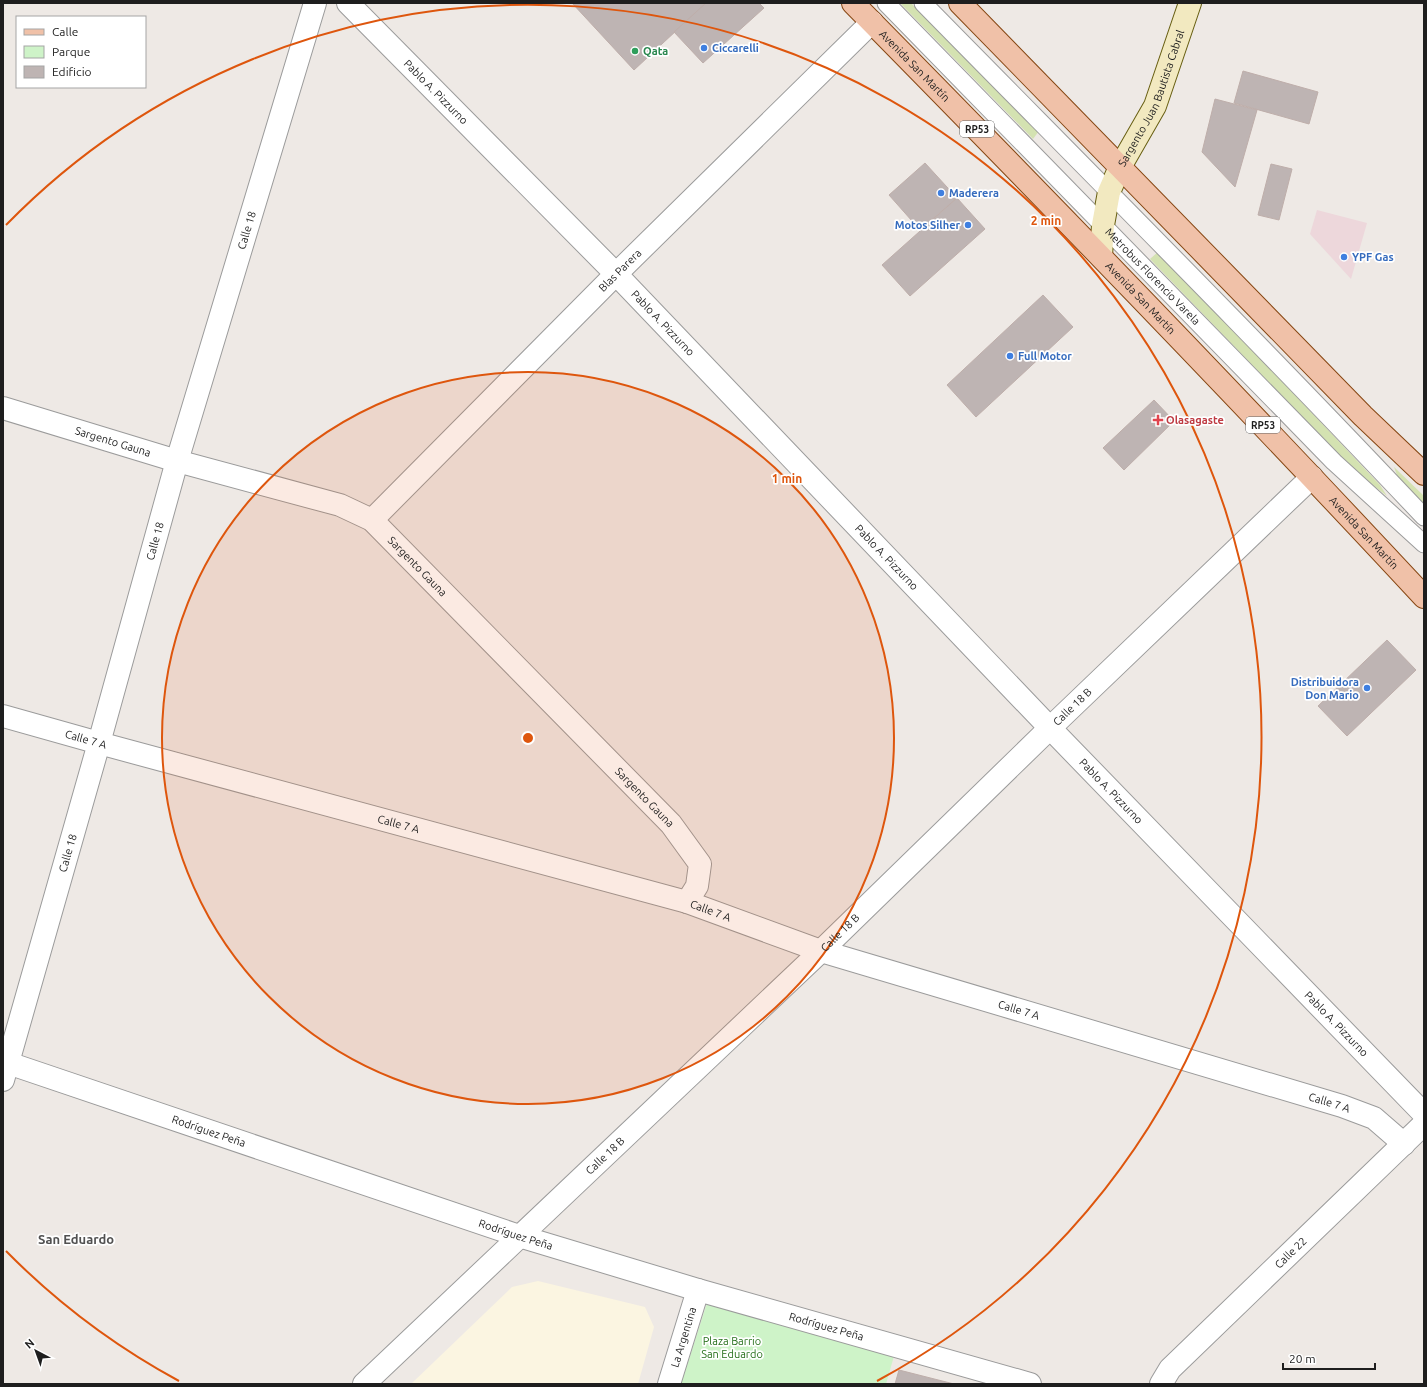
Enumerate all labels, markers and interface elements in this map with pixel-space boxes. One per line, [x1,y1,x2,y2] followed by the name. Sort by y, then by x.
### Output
[16,16,146,88] legend
[52,25,78,38] text: Calle
[877,28,952,104] street label: Avenida San Martín
[1116,28,1186,168] street label: Sargento Juan Bautista Cabral
[712,42,759,54] place label: Ciccarelli
[699,43,709,53] marker: Ciccarelli
[52,45,90,58] text: Parque
[643,45,668,57] place label: Qata
[630,46,640,56] marker: Qata
[402,57,470,127] street label: Pablo A. Pizzurno
[52,65,92,78] text: Edificio
[960,121,994,137] road number: RP53
[949,187,999,199] place label: Maderera
[936,188,946,198] marker: Maderera
[235,210,258,251] street label: Calle 18
[1031,214,1061,227] text: 2 min
[895,219,960,231] place label: Motos Silher
[963,220,973,230] marker: Motos Silher
[1103,226,1203,327] street label: Metrobus Florencio Varela
[596,247,644,294] street label: Blas Parera
[1352,251,1394,263] place label: YPF Gas
[1339,252,1349,262] marker: YPF Gas
[1103,260,1178,336] street label: Avenida San Martín
[629,288,697,358] street label: Pablo A. Pizzurno
[1018,350,1072,362] place label: Full Motor
[1005,351,1015,361] marker: Full Motor
[1166,414,1224,426] place label: Olasagaste
[1153,415,1163,425] marker: Olasagaste
[1246,417,1280,433] road number: RP53
[74,424,152,459] street label: Sargento Gauna
[772,472,802,485] text: 1 min
[1327,494,1401,571] street label: Avenida San Martín
[144,520,166,562] street label: Calle 18
[853,522,921,592] street label: Pablo A. Pizzurno
[386,534,449,599] street label: Sargento Gauna
[1291,676,1359,701] place label: Distribuidora Don Mario
[1362,683,1372,693] marker: Distribuidora Don Mario
[1050,685,1094,728] street label: Calle 18 B
[64,728,109,751] street label: Calle 7 A
[521,731,535,745] centre of rings
[1077,756,1145,826] street label: Pablo A. Pizzurno
[613,765,677,830] street label: Sargento Gauna
[376,813,422,836] street label: Calle 7 A
[57,833,79,874] street label: Calle 18
[689,898,734,924] street label: Calle 7 A
[818,911,862,954] street label: Calle 18 B
[1302,989,1371,1059] street label: Pablo A. Pizzurno
[997,998,1042,1022] street label: Calle 7 A
[1307,1090,1353,1115] street label: Calle 7 A
[170,1113,247,1149] street label: Rodríguez Peña
[583,1135,627,1177] street label: Calle 18 B
[477,1217,554,1252] street label: Rodríguez Peña
[38,1232,114,1246] district label: San Eduardo
[1272,1235,1309,1271] street label: Calle 22
[668,1305,698,1369] street label: La Argentina
[788,1310,865,1343] street label: Rodríguez Peña
[16,1331,56,1371] north arrow
[701,1335,763,1360] park label: Plaza Barrio San Eduardo
[22,1336,36,1351] text: N
[1283,1345,1375,1371] scale bar
[1289,1352,1316,1365] text: 20 m

